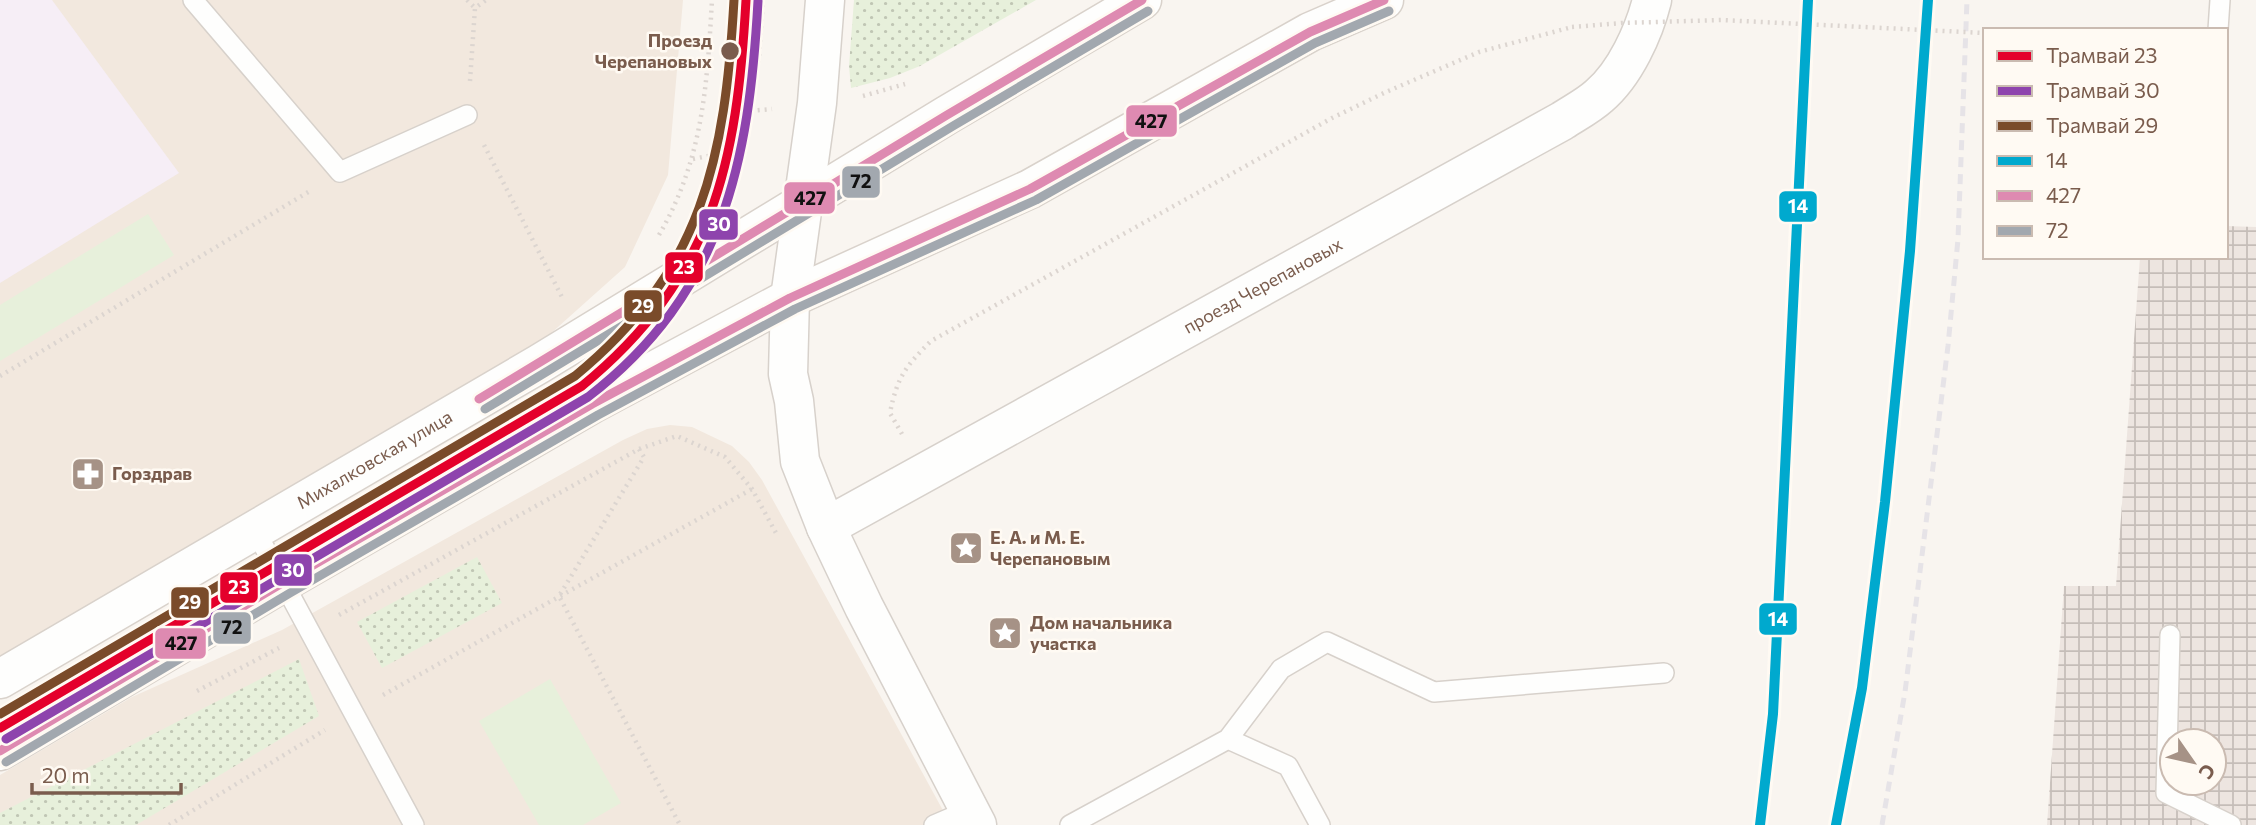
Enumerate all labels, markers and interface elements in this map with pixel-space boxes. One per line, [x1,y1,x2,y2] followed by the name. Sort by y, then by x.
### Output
[1983,28,2228,259] legend
[595,29,712,72] place label: Проезд Черепановых
[719,40,741,62] marker: Проезд Черепановых
[2046,42,2158,67] text: Трамвай 23
[2046,77,2160,102] text: Трамвай 30
[1125,104,1178,138] line badge: 427
[1135,109,1167,132] text: 427
[2046,112,2158,137] text: Трамвай 29
[2046,147,2068,172] text: 14
[841,165,881,199] line badge: 72
[850,169,872,192] text: 72
[783,181,836,215] line badge: 427
[2046,182,2081,207] text: 427
[794,186,826,209] text: 427
[1778,190,1818,223] line badge: 14
[1788,194,1808,217] text: 14
[698,208,739,241] line badge: 30
[707,212,731,235] text: 30
[2046,217,2069,242] text: 72
[1179,232,1346,338] street label: проезд Черепановых
[664,251,704,284] line badge: 23
[673,255,695,278] text: 23
[623,289,663,323] line badge: 29
[632,294,654,317] text: 29
[292,405,456,513] street label: Михалковская улица
[69,455,107,493] pharmacy icon: Горздрав
[112,462,192,484] place label: Горздрав
[990,526,1110,569] place label: Е. А. и М. Е. Черепановым
[947,529,985,567] place icon: Е. А. и М. Е. Черепановым
[273,553,313,587] line badge: 30
[281,558,305,581] text: 30
[219,571,259,604] line badge: 23
[228,575,250,598] text: 23
[170,586,210,619] line badge: 29
[179,590,201,613] text: 29
[1758,602,1798,636] line badge: 14
[1768,607,1788,630] text: 14
[212,611,252,645] line badge: 72
[1030,611,1172,654] place label: Дом начальника участка
[986,614,1024,652] place icon: Дом начальника участка
[221,615,243,638] text: 72
[154,627,207,660] line badge: 427
[165,631,197,654] text: 427
[2158,727,2228,797] north arrow
[32,752,180,796] scale bar
[2194,760,2221,784] text: С
[42,762,90,787] text: 20 m

